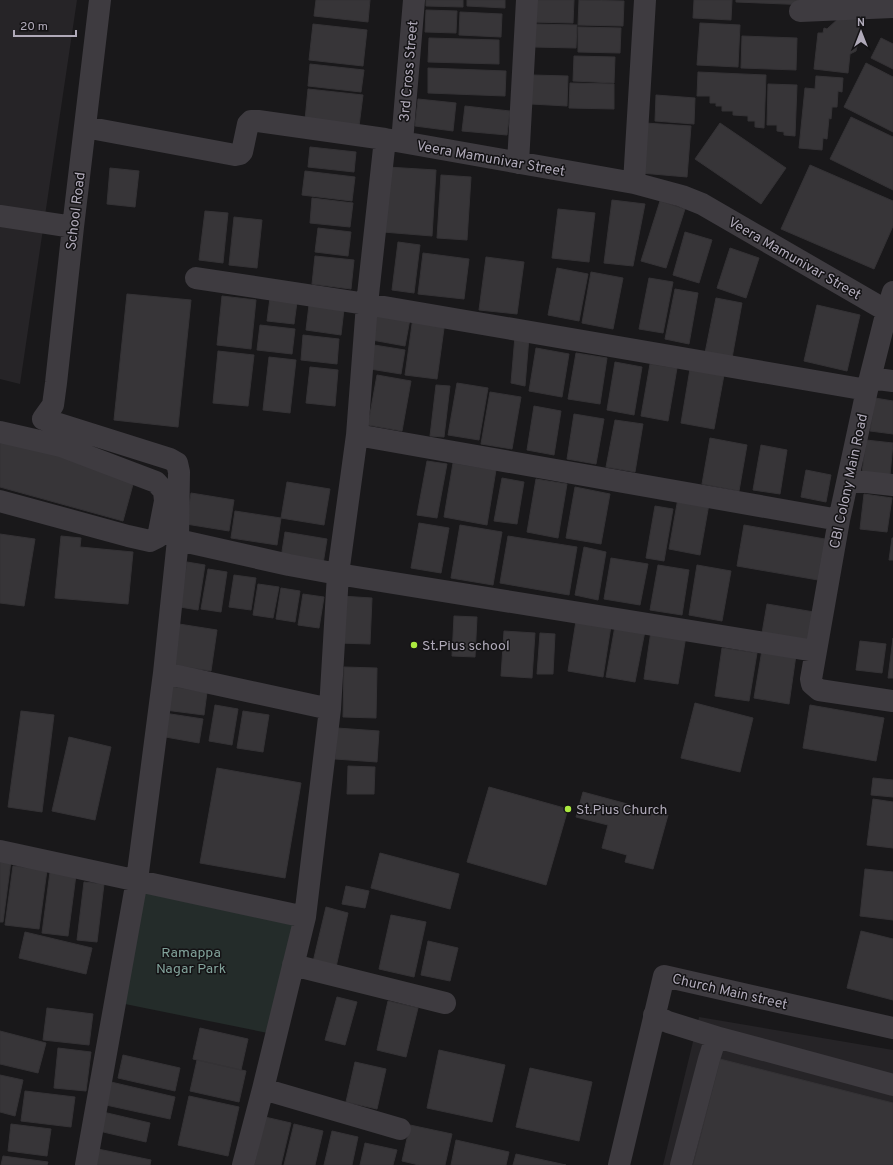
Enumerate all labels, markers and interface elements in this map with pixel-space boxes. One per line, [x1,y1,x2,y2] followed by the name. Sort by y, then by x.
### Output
[14,12,76,38] scale bar
[841,12,881,52] north arrow
[857,16,865,30] text: N
[20,19,48,35] text: 20 m
[397,20,422,122] street label: 3rd Cross Street
[415,138,566,181] street label: Veera Mamunivar Street
[63,171,90,251] street label: School Road
[725,214,864,304] street label: Veera Mamunivar Street
[827,412,872,550] street label: CBI Colony Main Road
[422,638,510,655] place label: St.Pius school
[409,640,419,650] marker: St.Pius school
[576,802,667,819] place label: St.Pius Church
[563,804,573,814] marker: St.Pius Church
[156,945,226,978] park label: Ramappa Nagar Park
[670,971,789,1014] street label: Church Main street

